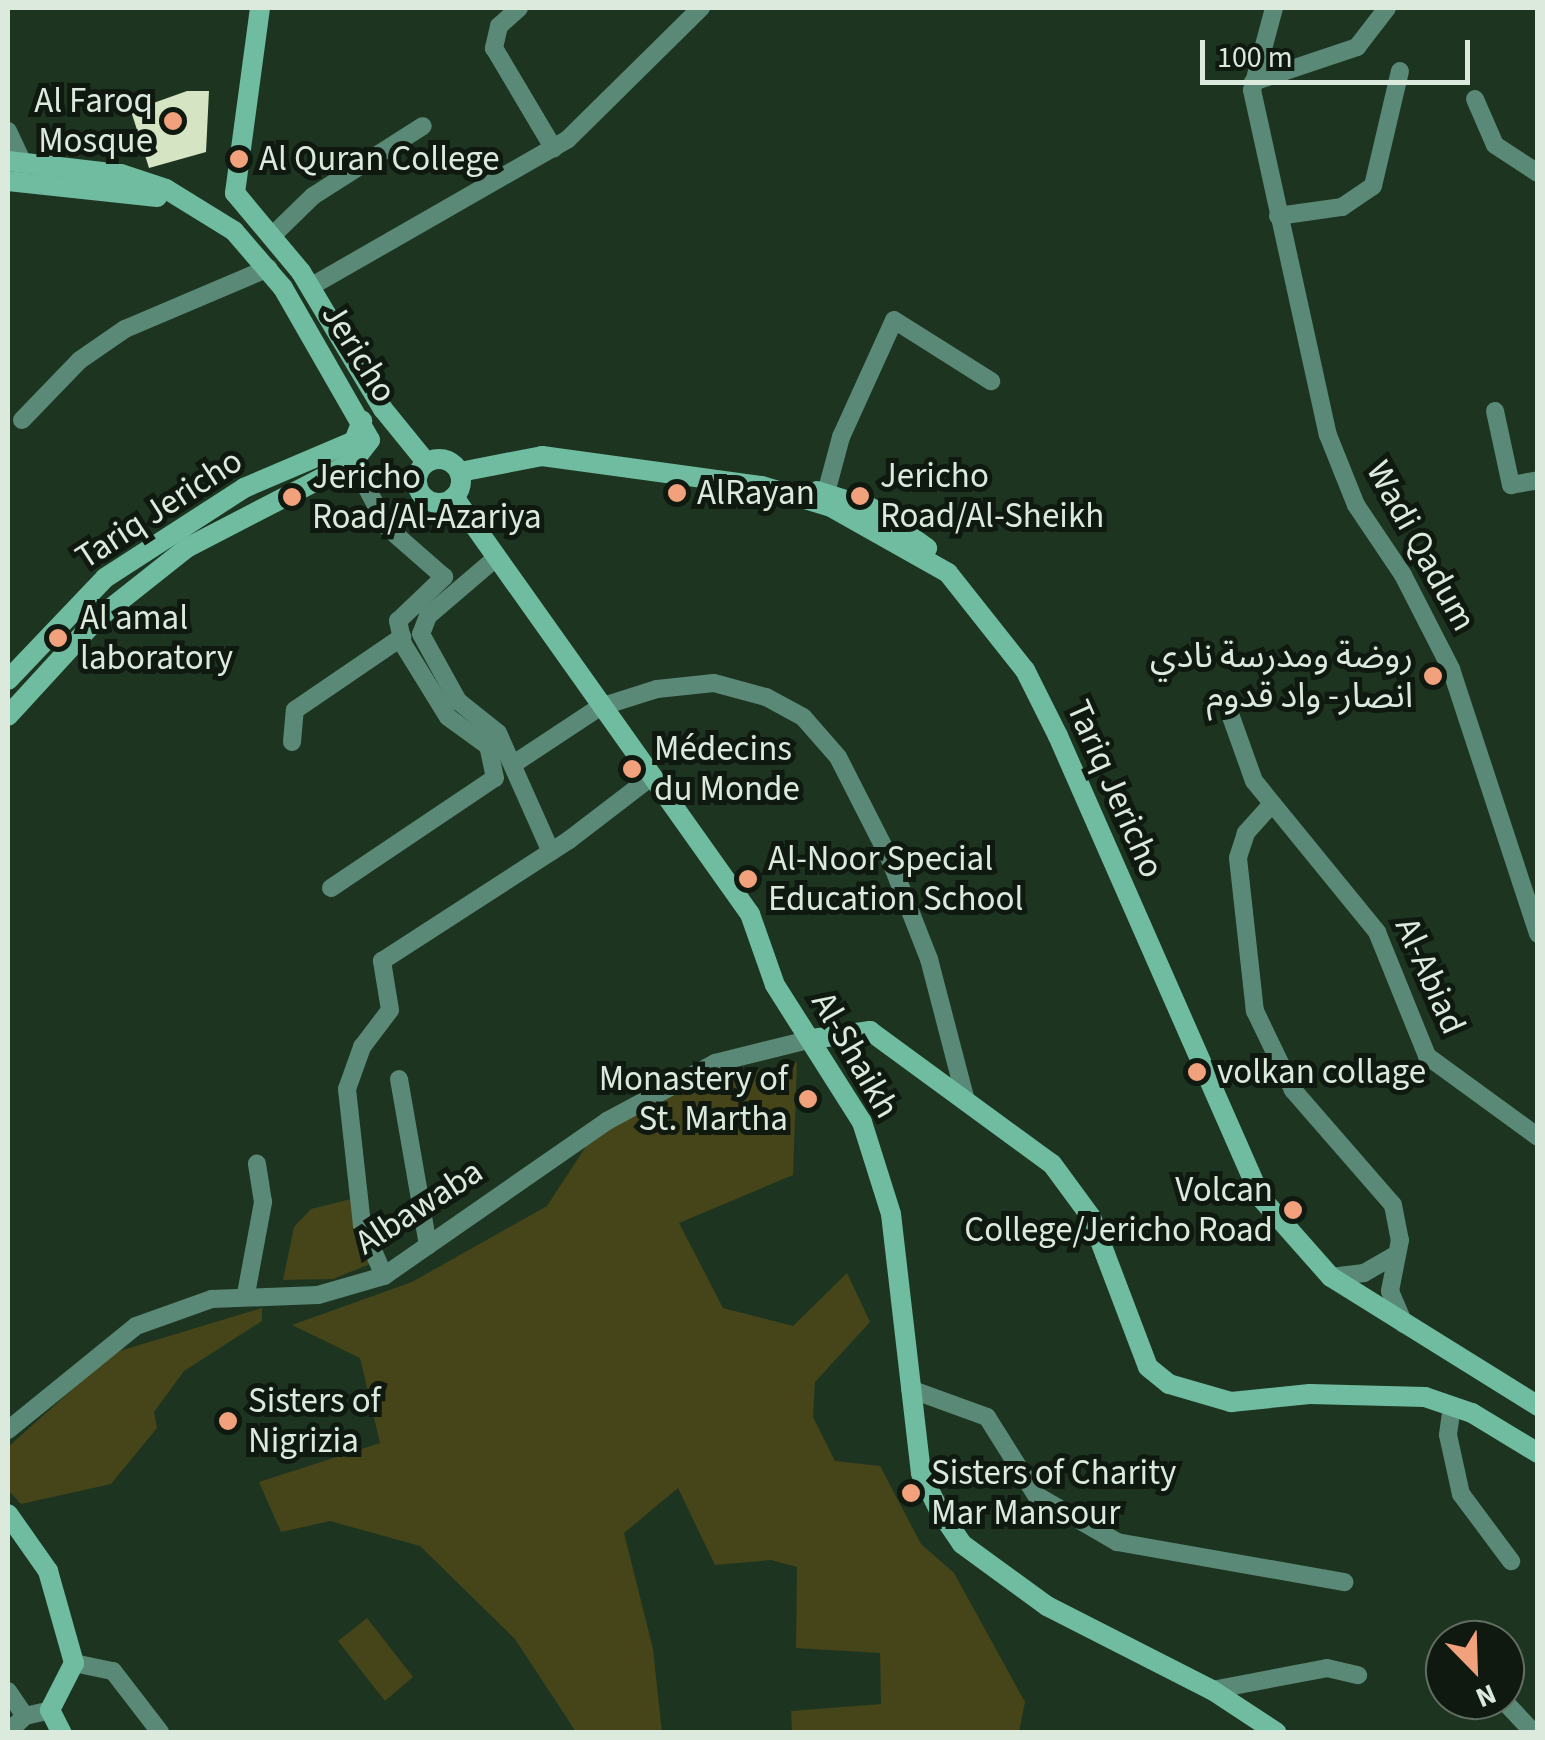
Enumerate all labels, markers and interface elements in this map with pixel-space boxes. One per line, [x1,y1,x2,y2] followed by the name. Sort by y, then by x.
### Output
[1205,20,1475,82] scale bar
[1217,36,1293,79] text: 100 m
[34,80,153,162] place label: Al Faroq Mosque
[162,110,184,132] marker: Al Faroq Mosque
[259,138,500,180] place label: Al Quran College
[228,148,250,170] marker: Al Quran College
[312,296,406,410] street label: Jericho
[68,440,250,578] street label: Tariq Jericho
[1357,454,1485,638] street label: Wadi Qadum
[880,455,1104,537] place label: Jericho Road/Al-Sheikh
[312,456,542,538] place label: Jericho Road/Al-Azariya
[697,472,815,514] place label: AlRayan
[666,482,688,504] marker: AlRayan
[849,485,871,507] marker: Jericho Road/Al-Sheikh
[281,486,303,508] marker: Jericho Road/Al-Azariya
[80,597,233,679] place label: Al amal laboratory
[45,625,71,651] marker: Al amal laboratory
[1150,635,1413,717] place label: روضة ومدرسة نادي انصار- واد قدوم
[1422,665,1444,687] marker: روضة ومدرسة نادي انصار- واد قدوم
[1057,694,1173,884] street label: Tariq Jericho
[654,728,800,810] place label: Médecins du Monde
[619,756,645,782] marker: Médecins du Monde
[768,838,1023,920] place label: Al-Noor Special Education School
[737,868,759,890] marker: Al-Noor Special Education School
[1386,911,1474,1041] street label: Al-Abiad
[802,985,908,1125] street label: Al-Shaikh
[1217,1051,1426,1093] place label: volkan collage
[599,1058,788,1140] place label: Monastery of St. Martha
[1186,1061,1208,1083] marker: volkan collage
[797,1088,819,1110] marker: Monastery of St. Martha
[347,1150,491,1264] street label: Albawaba
[964,1169,1273,1251] place label: Volcan College/Jericho Road
[1282,1199,1304,1221] marker: Volcan College/Jericho Road
[248,1380,381,1462] place label: Sisters of Nigrizia
[217,1410,239,1432] marker: Sisters of Nigrizia
[931,1452,1176,1534] place label: Sisters of Charity Mar Mansour
[900,1482,922,1504] marker: Sisters of Charity Mar Mansour
[1425,1620,1525,1720] north arrow
[1470,1674,1502,1718] text: N

